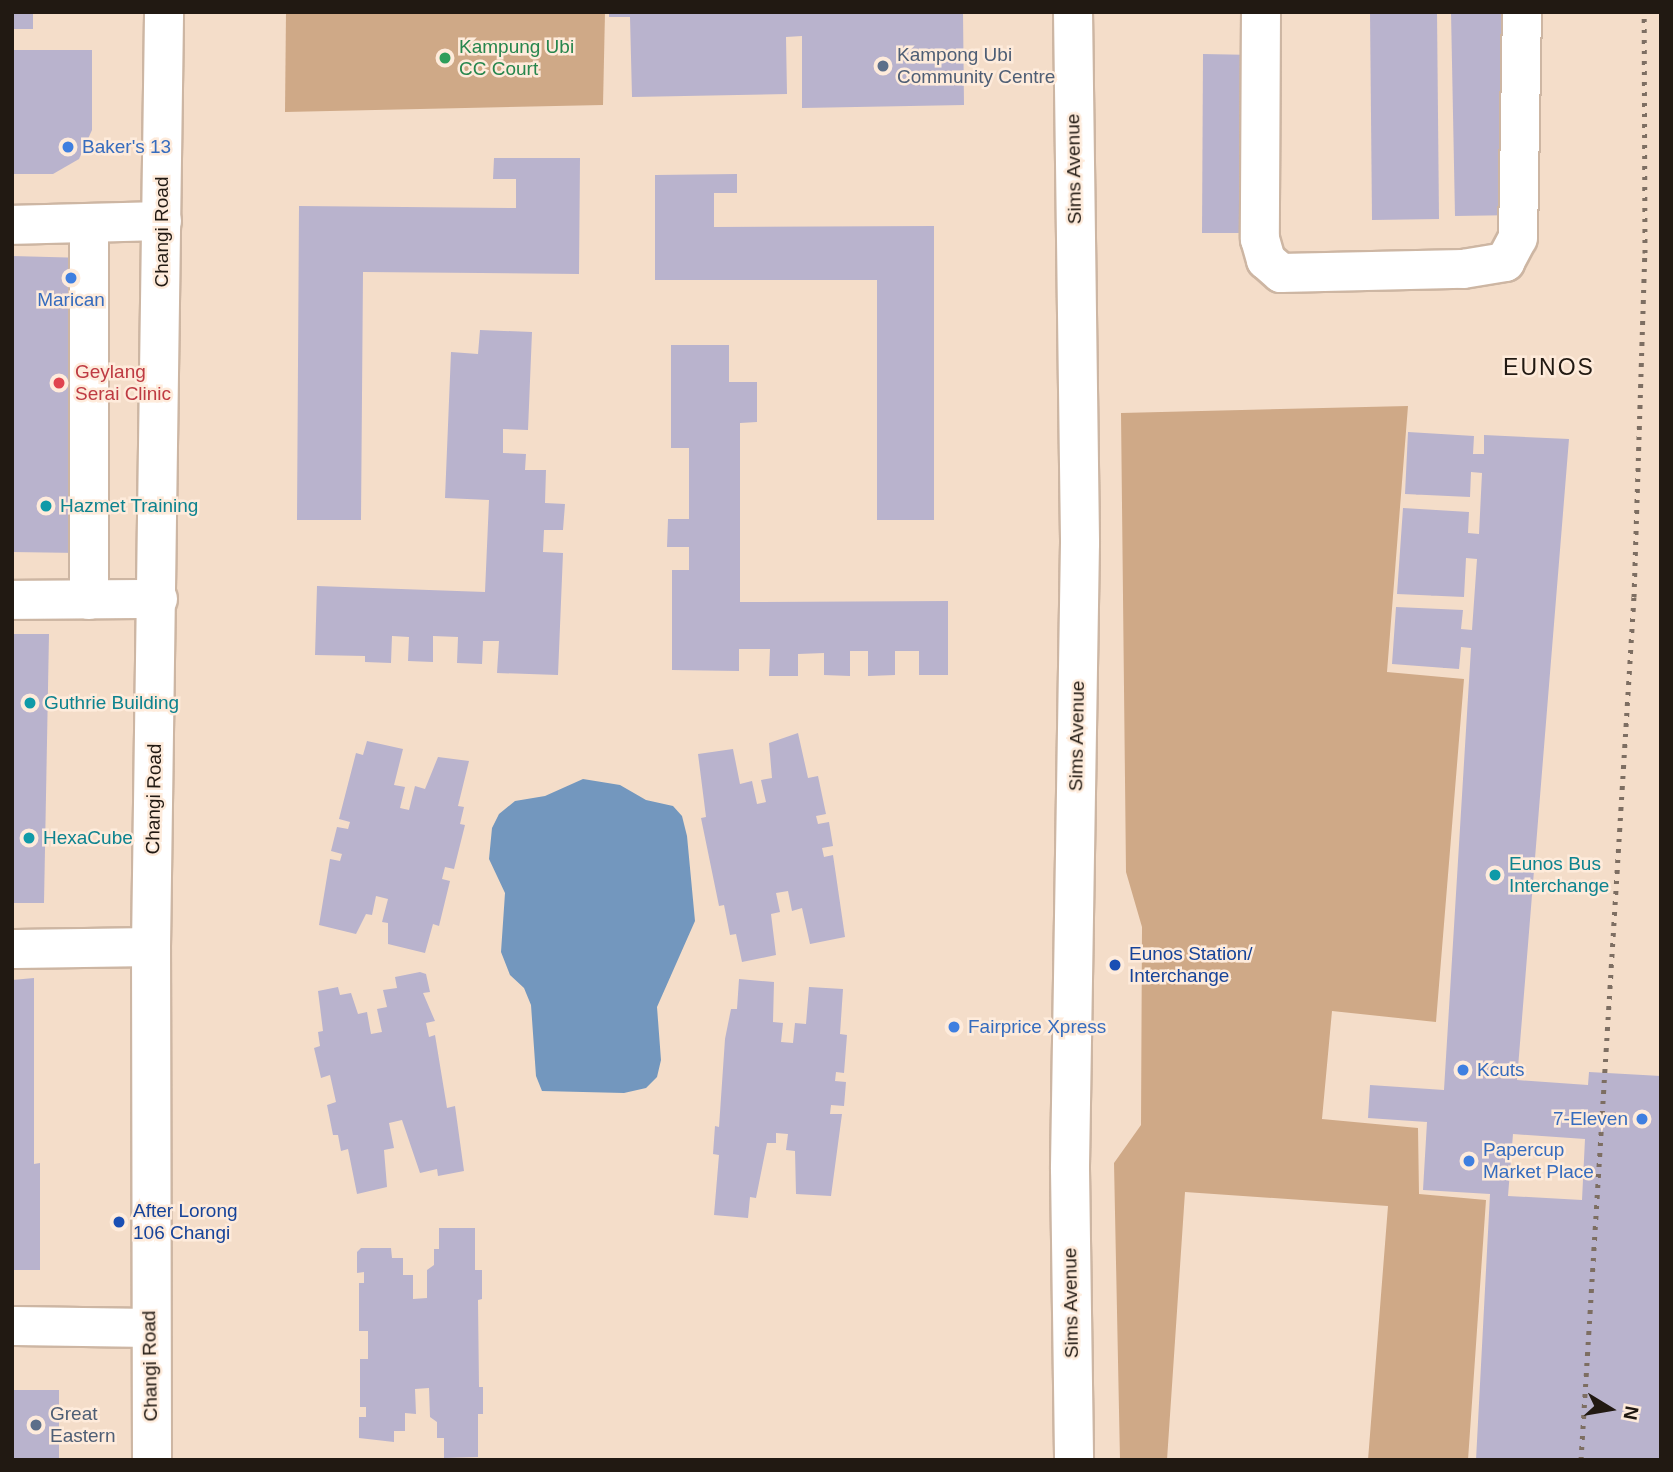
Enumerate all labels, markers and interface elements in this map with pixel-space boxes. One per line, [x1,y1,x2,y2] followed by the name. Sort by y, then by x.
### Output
[459,36,574,80] place label: Kampung Ubi CC Court
[897,44,1055,88] place label: Kampong Ubi Community Centre
[437,50,453,66] marker: Kampung Ubi CC Court
[875,58,891,74] marker: Kampong Ubi Community Centre
[1062,113,1086,225] street label: Sims Avenue
[82,136,171,158] place label: Baker's 13
[60,139,76,155] marker: Baker's 13
[151,177,173,287] street label: Changi Road
[63,270,79,286] marker: Marican
[37,289,105,311] place label: Marican
[1504,353,1594,381] district label: EUNOS
[75,361,171,405] place label: Geylang Serai Clinic
[49,373,69,393] marker: Geylang Serai Clinic
[60,495,199,517] place label: Hazmet Training
[38,498,54,514] marker: Hazmet Training
[1065,680,1089,792] street label: Sims Avenue
[44,692,179,714] place label: Guthrie Building
[22,695,38,711] marker: Guthrie Building
[142,743,166,855] street label: Changi Road
[43,827,133,849] place label: HexaCube
[21,830,37,846] marker: HexaCube
[1509,853,1609,897] place label: Eunos Bus Interchange
[1487,867,1503,883] marker: Eunos Bus Interchange
[1129,943,1253,987] place label: Eunos Station/ Interchange
[1107,957,1123,973] marker: Eunos Station/ Interchange
[968,1016,1106,1038] place label: Fairprice Xpress
[946,1019,962,1035] marker: Fairprice Xpress
[1477,1059,1525,1081] place label: Kcuts
[1455,1062,1471,1078] marker: Kcuts
[1553,1108,1628,1130] place label: 7-Eleven
[1634,1111,1650,1127] marker: 7-Eleven
[1483,1139,1594,1183] place label: Papercup Market Place
[1461,1153,1477,1169] marker: Papercup Market Place
[133,1200,238,1244] place label: After Lorong 106 Changi
[111,1214,127,1230] marker: After Lorong 106 Changi
[1059,1247,1083,1359] street label: Sims Avenue
[138,1310,162,1422] street label: Changi Road
[1575,1374,1645,1444] north arrow
[50,1403,115,1447] place label: Great Eastern
[1619,1404,1643,1422] text: N
[28,1417,44,1433] marker: Great Eastern

